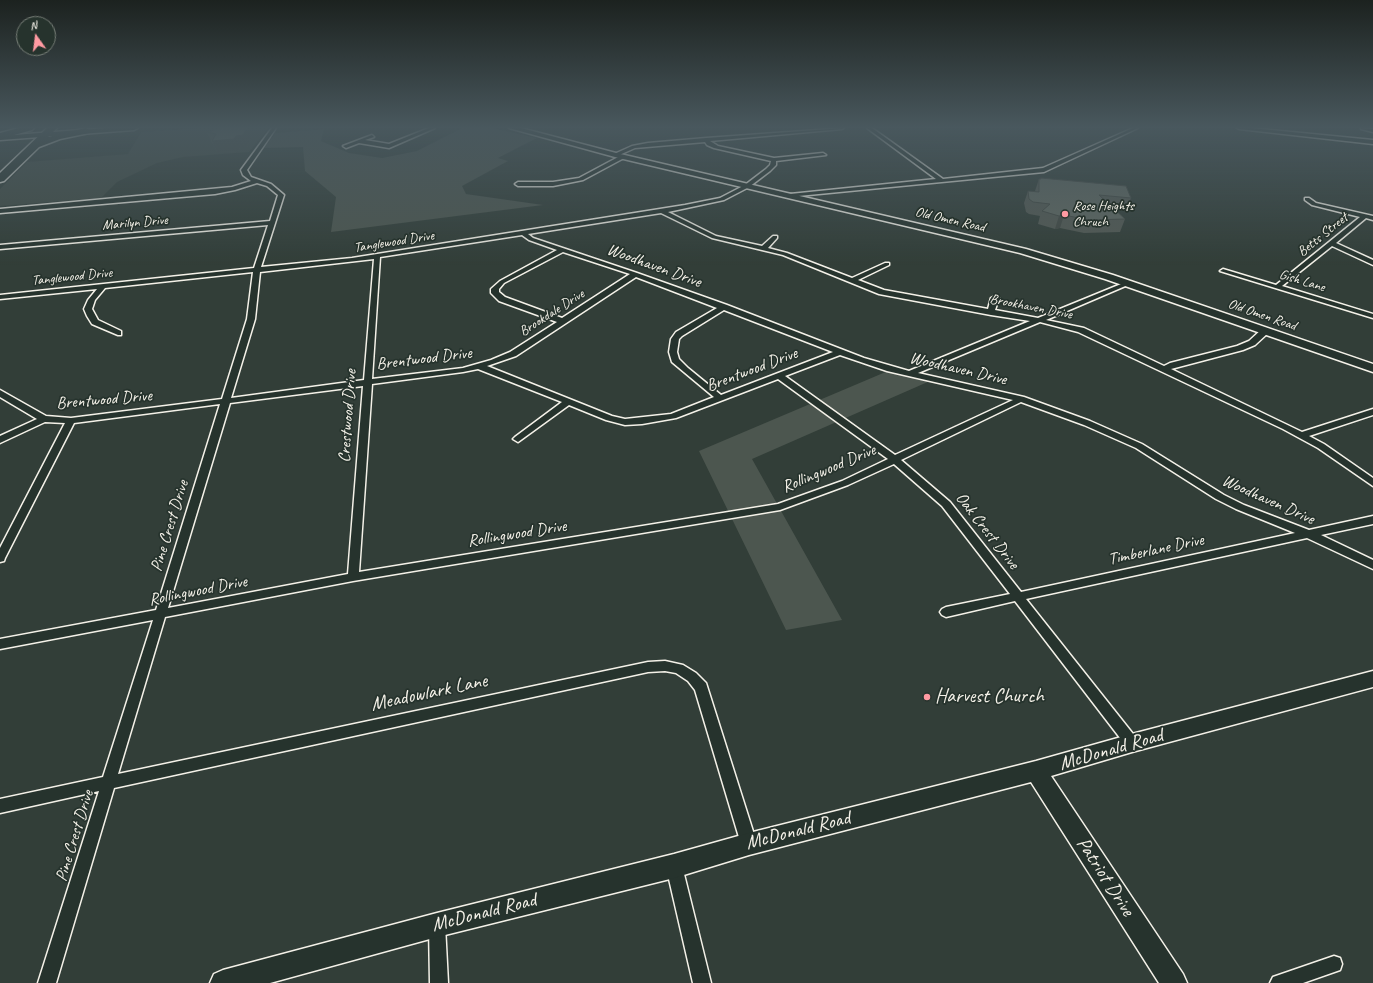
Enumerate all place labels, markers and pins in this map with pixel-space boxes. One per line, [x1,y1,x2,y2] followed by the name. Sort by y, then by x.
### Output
[1073,198,1134,230] place label: Rose Heights Chruch
[1060,209,1070,219] marker: Rose Heights Chruch
[935,685,1044,709] place label: Harvest Church
[922,692,932,702] marker: Harvest Church

